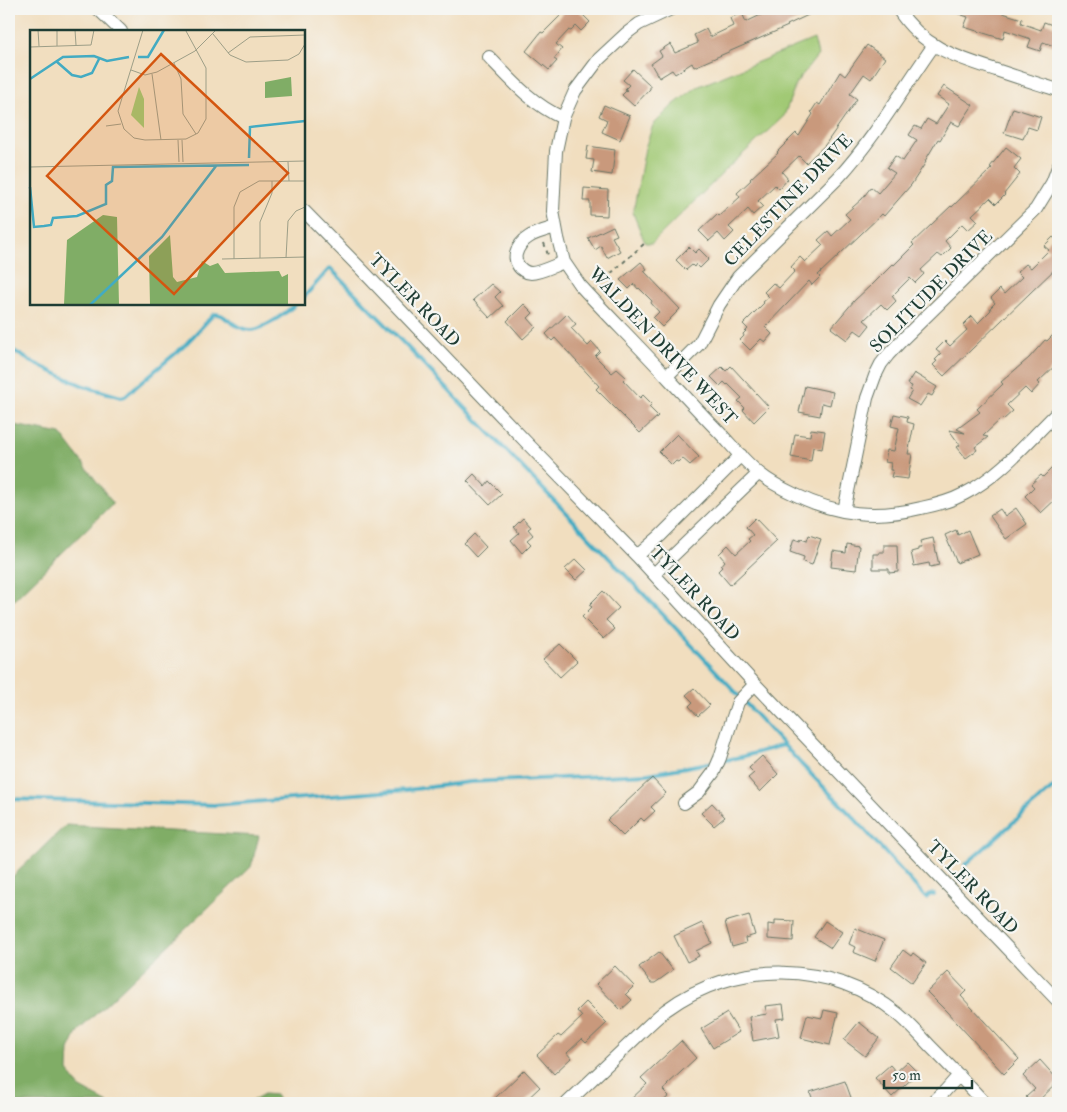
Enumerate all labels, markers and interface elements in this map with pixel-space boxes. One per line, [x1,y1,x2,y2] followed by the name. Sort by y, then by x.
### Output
[30,30,305,305] inset map
[719,129,858,272] street label: CELESTINE DRIVE
[865,225,998,358] street label: SOLITUDE DRIVE
[364,249,465,352] street label: TYLER ROAD
[583,262,742,431] street label: WALDEN DRIVE WEST
[645,541,745,646] street label: TYLER ROAD
[922,836,1023,939] street label: TYLER ROAD
[884,1057,972,1089] scale bar
[892,1066,921,1085] text: 50 m

